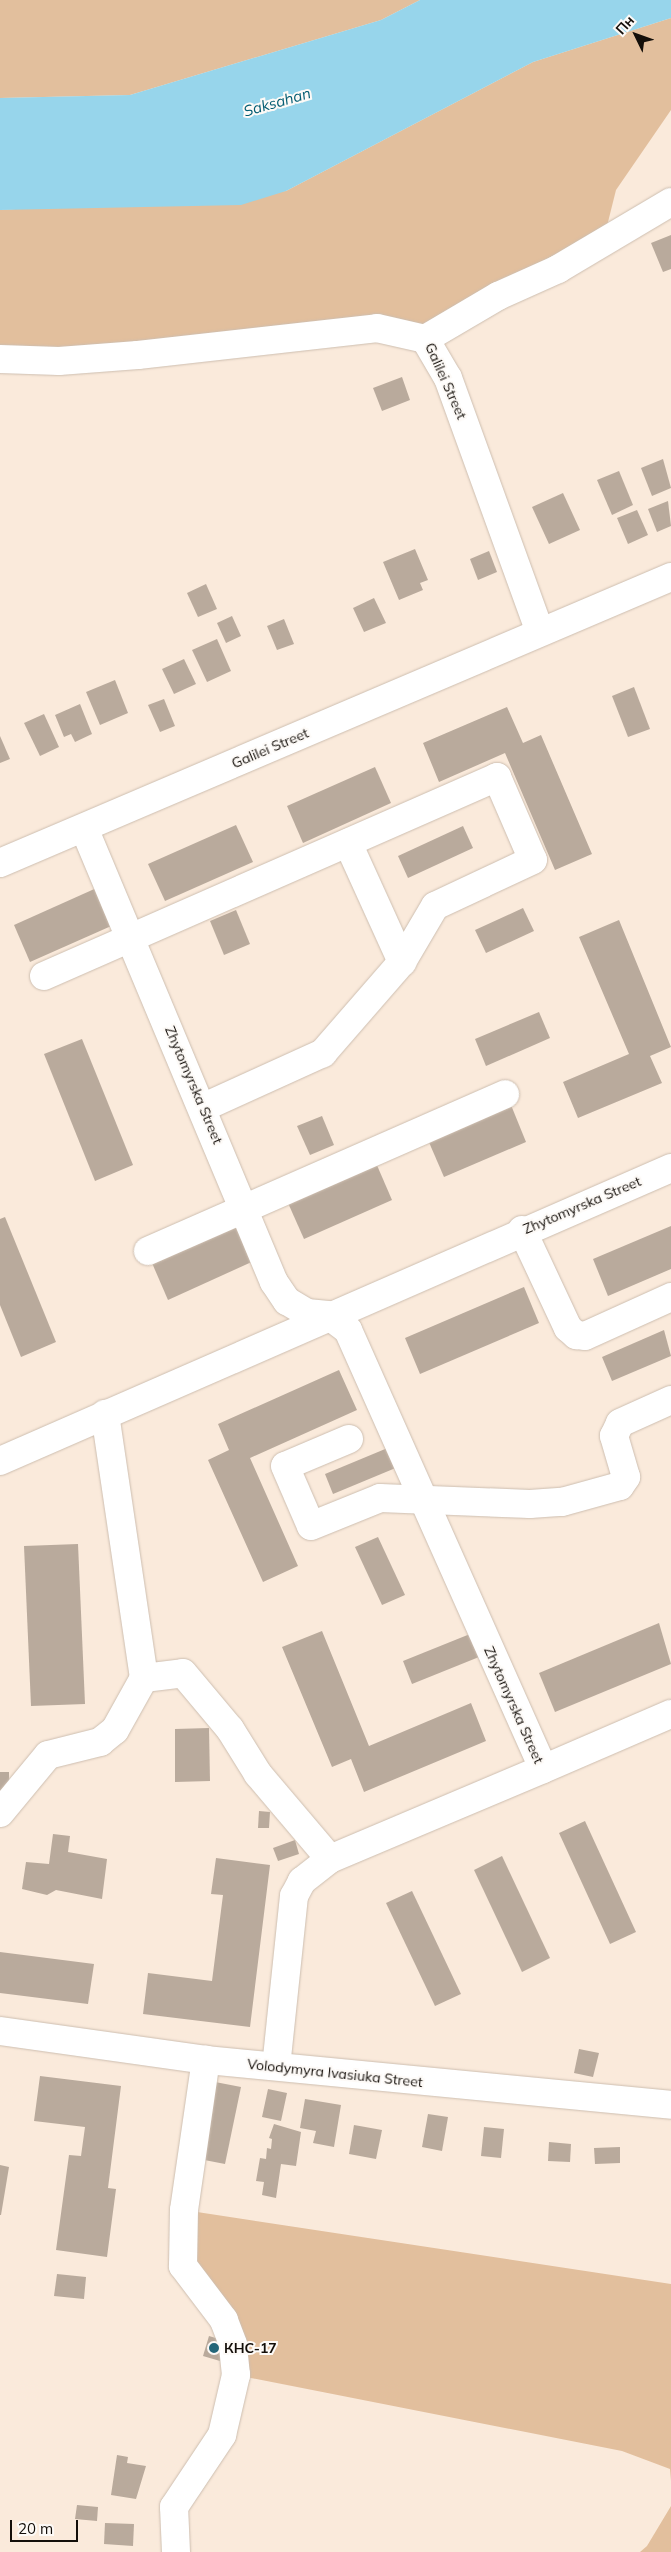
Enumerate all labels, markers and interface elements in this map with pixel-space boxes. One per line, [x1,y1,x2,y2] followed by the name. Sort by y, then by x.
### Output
[611,10,661,60] north arrow
[612,12,638,38] text: Пн
[241,84,313,120] water label: Saksahan
[422,340,470,422] street label: Galilei Street
[229,724,311,772] street label: Galilei Street
[162,1024,226,1146] street label: Zhytomyrska Street
[521,1173,643,1237] street label: Zhytomyrska Street
[481,1644,547,1766] street label: Zhytomyrska Street
[246,2055,424,2091] street label: Volodymyra Ivasiuka Street
[224,2340,277,2356] place label: КНС-17
[208,2342,220,2354] marker: КНС-17
[12,2510,80,2542] scale bar
[18,2519,53,2538] text: 20 m

